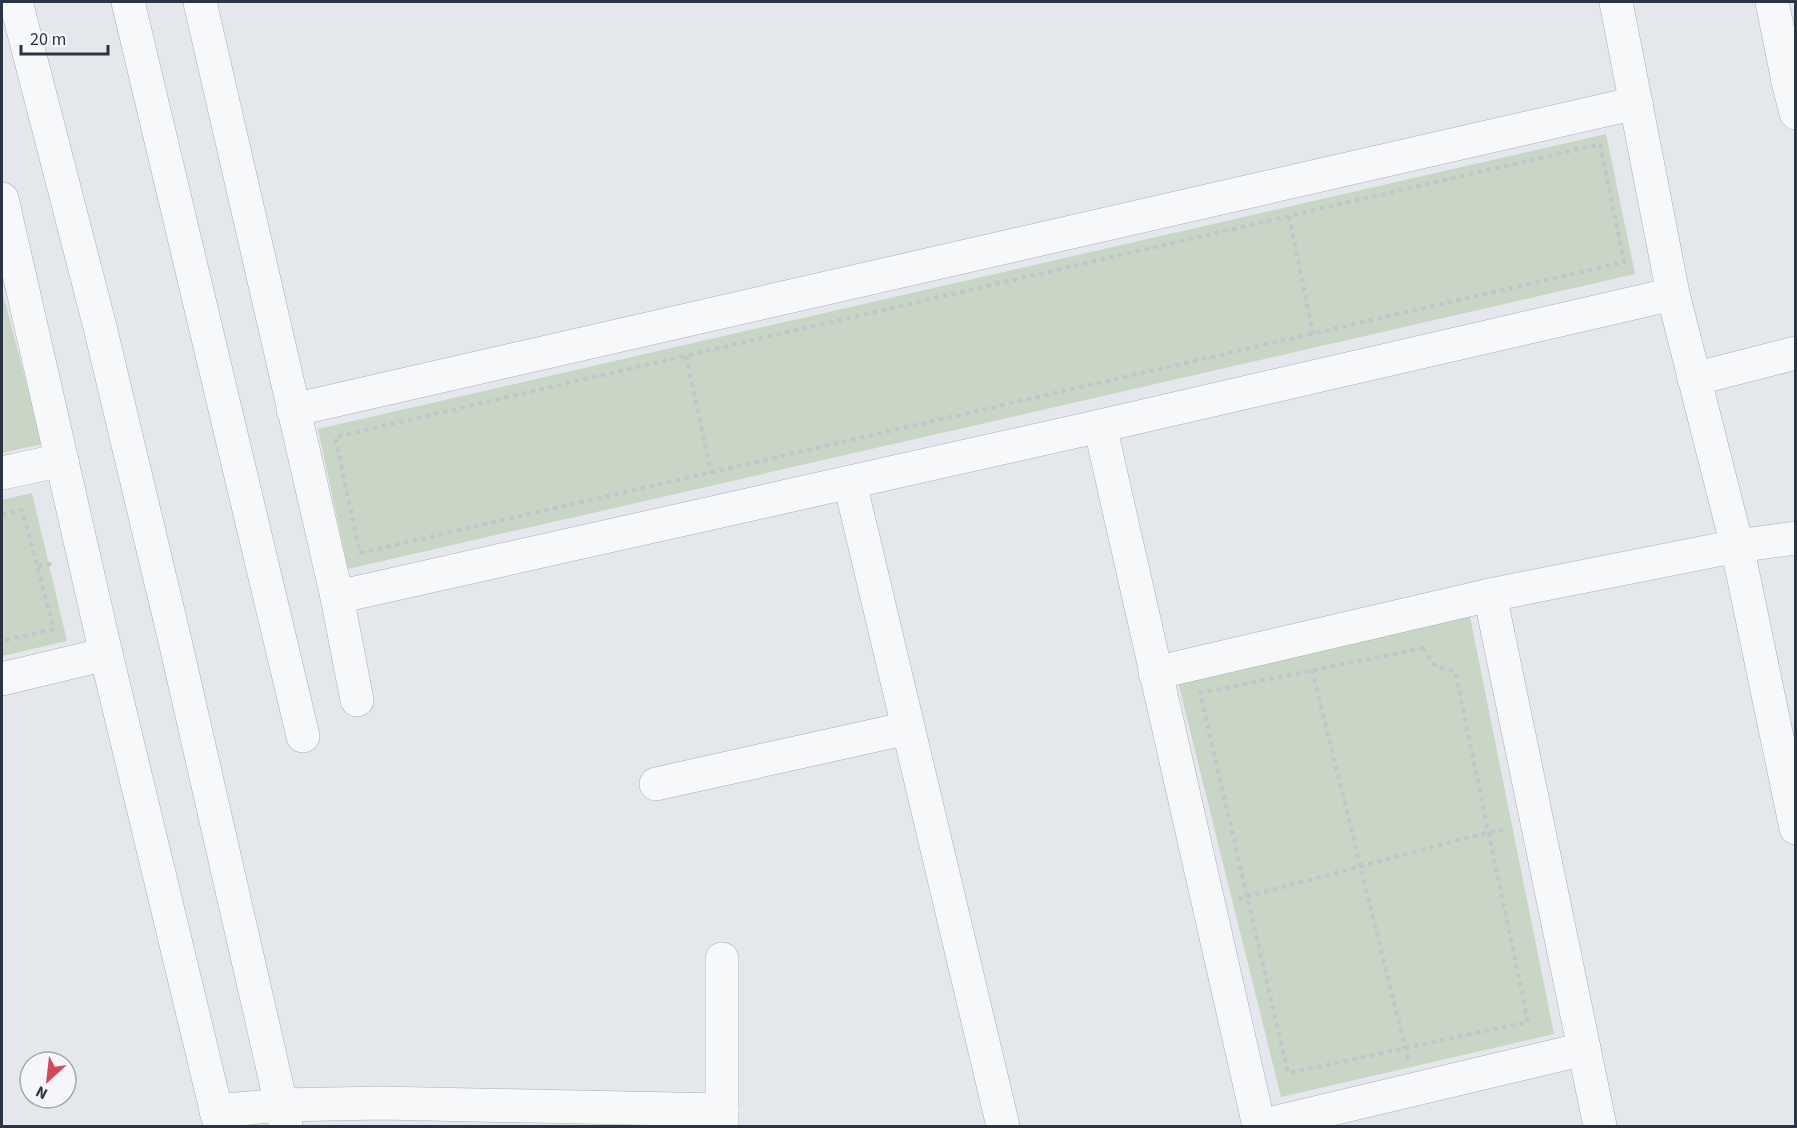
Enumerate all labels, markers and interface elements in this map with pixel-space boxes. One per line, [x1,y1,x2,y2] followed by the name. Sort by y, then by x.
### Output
[21,18,108,56] scale bar
[30,27,66,52] text: 20 m
[18,1050,78,1110] north arrow
[32,1080,51,1105] text: N

